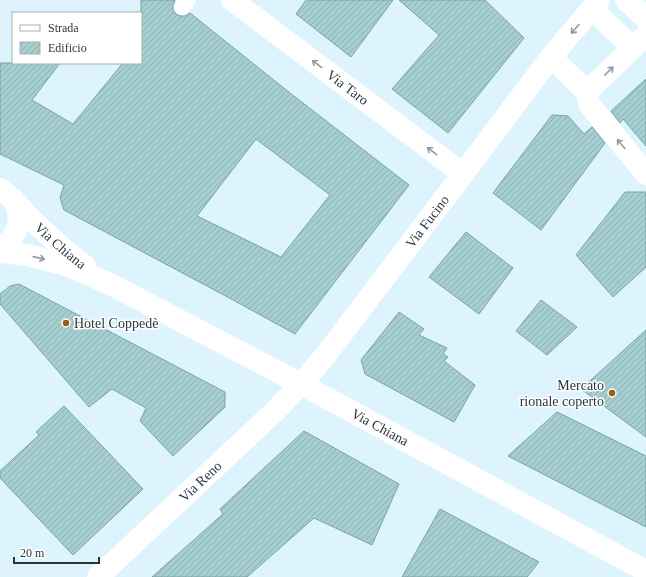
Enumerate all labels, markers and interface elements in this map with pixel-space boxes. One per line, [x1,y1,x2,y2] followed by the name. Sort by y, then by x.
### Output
[12,12,142,64] legend
[48,21,79,35] text: Strada
[571,23,580,34] one-way arrow
[48,41,87,55] text: Edificio
[312,60,323,68] one-way arrow
[604,66,614,76] one-way arrow
[324,67,371,108] street label: Via Taro
[616,138,625,149] one-way arrow
[427,147,438,155] one-way arrow
[403,193,452,251] street label: Via Fucino
[32,220,89,273] street label: Via Chiana
[32,254,45,262] one-way arrow
[74,316,158,331] place label: Hotel Coppedè
[61,318,71,328] marker: Hotel Coppedè
[520,378,604,409] place label: Mercato rionale coperto
[607,388,617,398] marker: Mercato rionale coperto
[349,406,412,449] street label: Via Chiana
[176,458,225,505] street label: Via Reno
[14,539,99,565] scale bar
[20,546,45,560] text: 20 m

